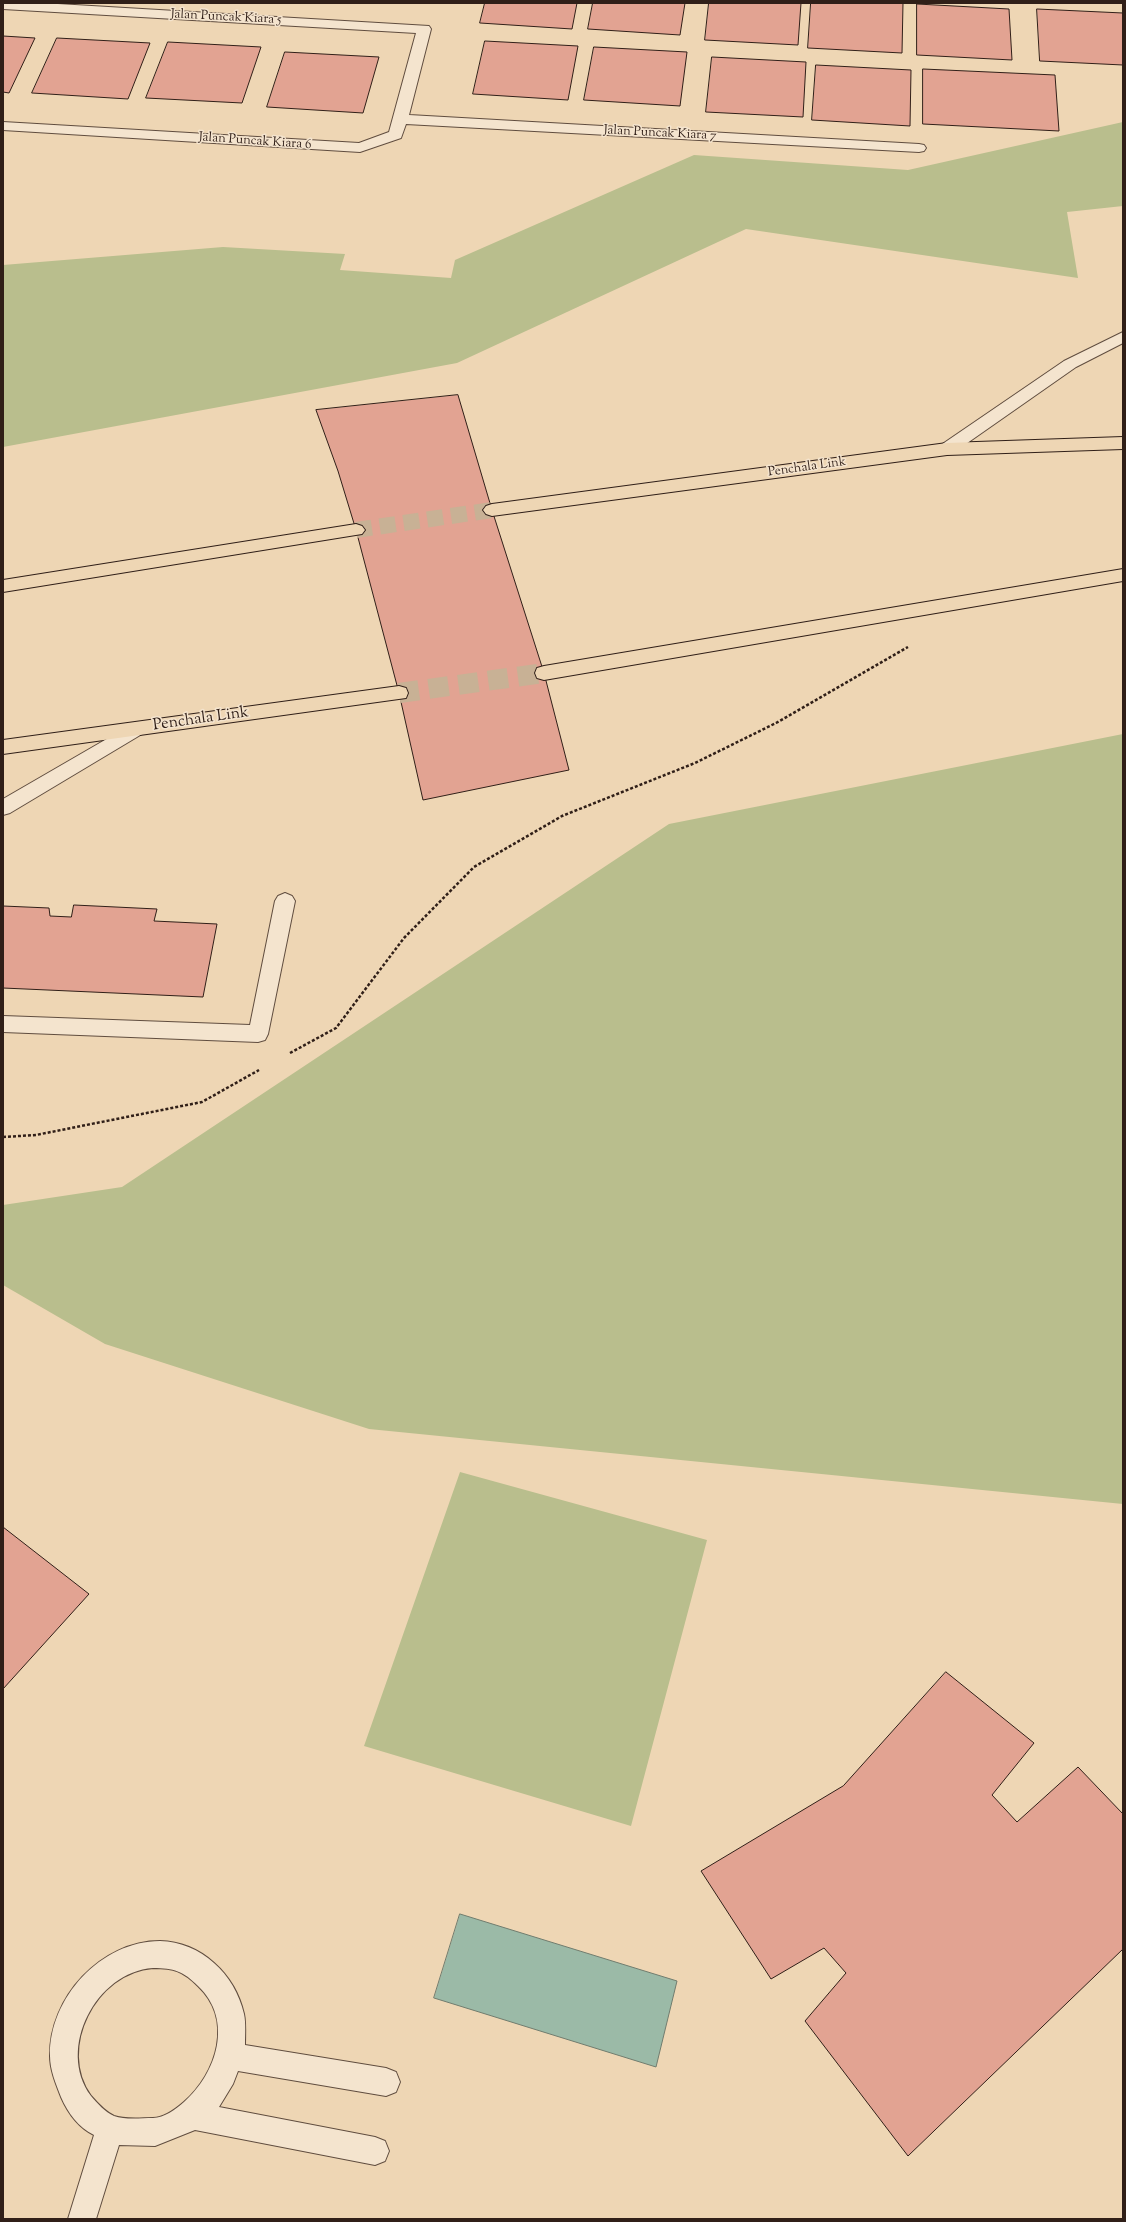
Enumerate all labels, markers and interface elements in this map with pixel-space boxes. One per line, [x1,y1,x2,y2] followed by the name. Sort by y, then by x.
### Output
[170,7,282,29] street label: Jalan Puncak Kiara 5
[603,123,717,145] street label: Jalan Puncak Kiara 7
[198,130,312,154] street label: Jalan Puncak Kiara 6
[767,455,847,481] street label: Penchala Link
[152,704,250,736] street label: Penchala Link

